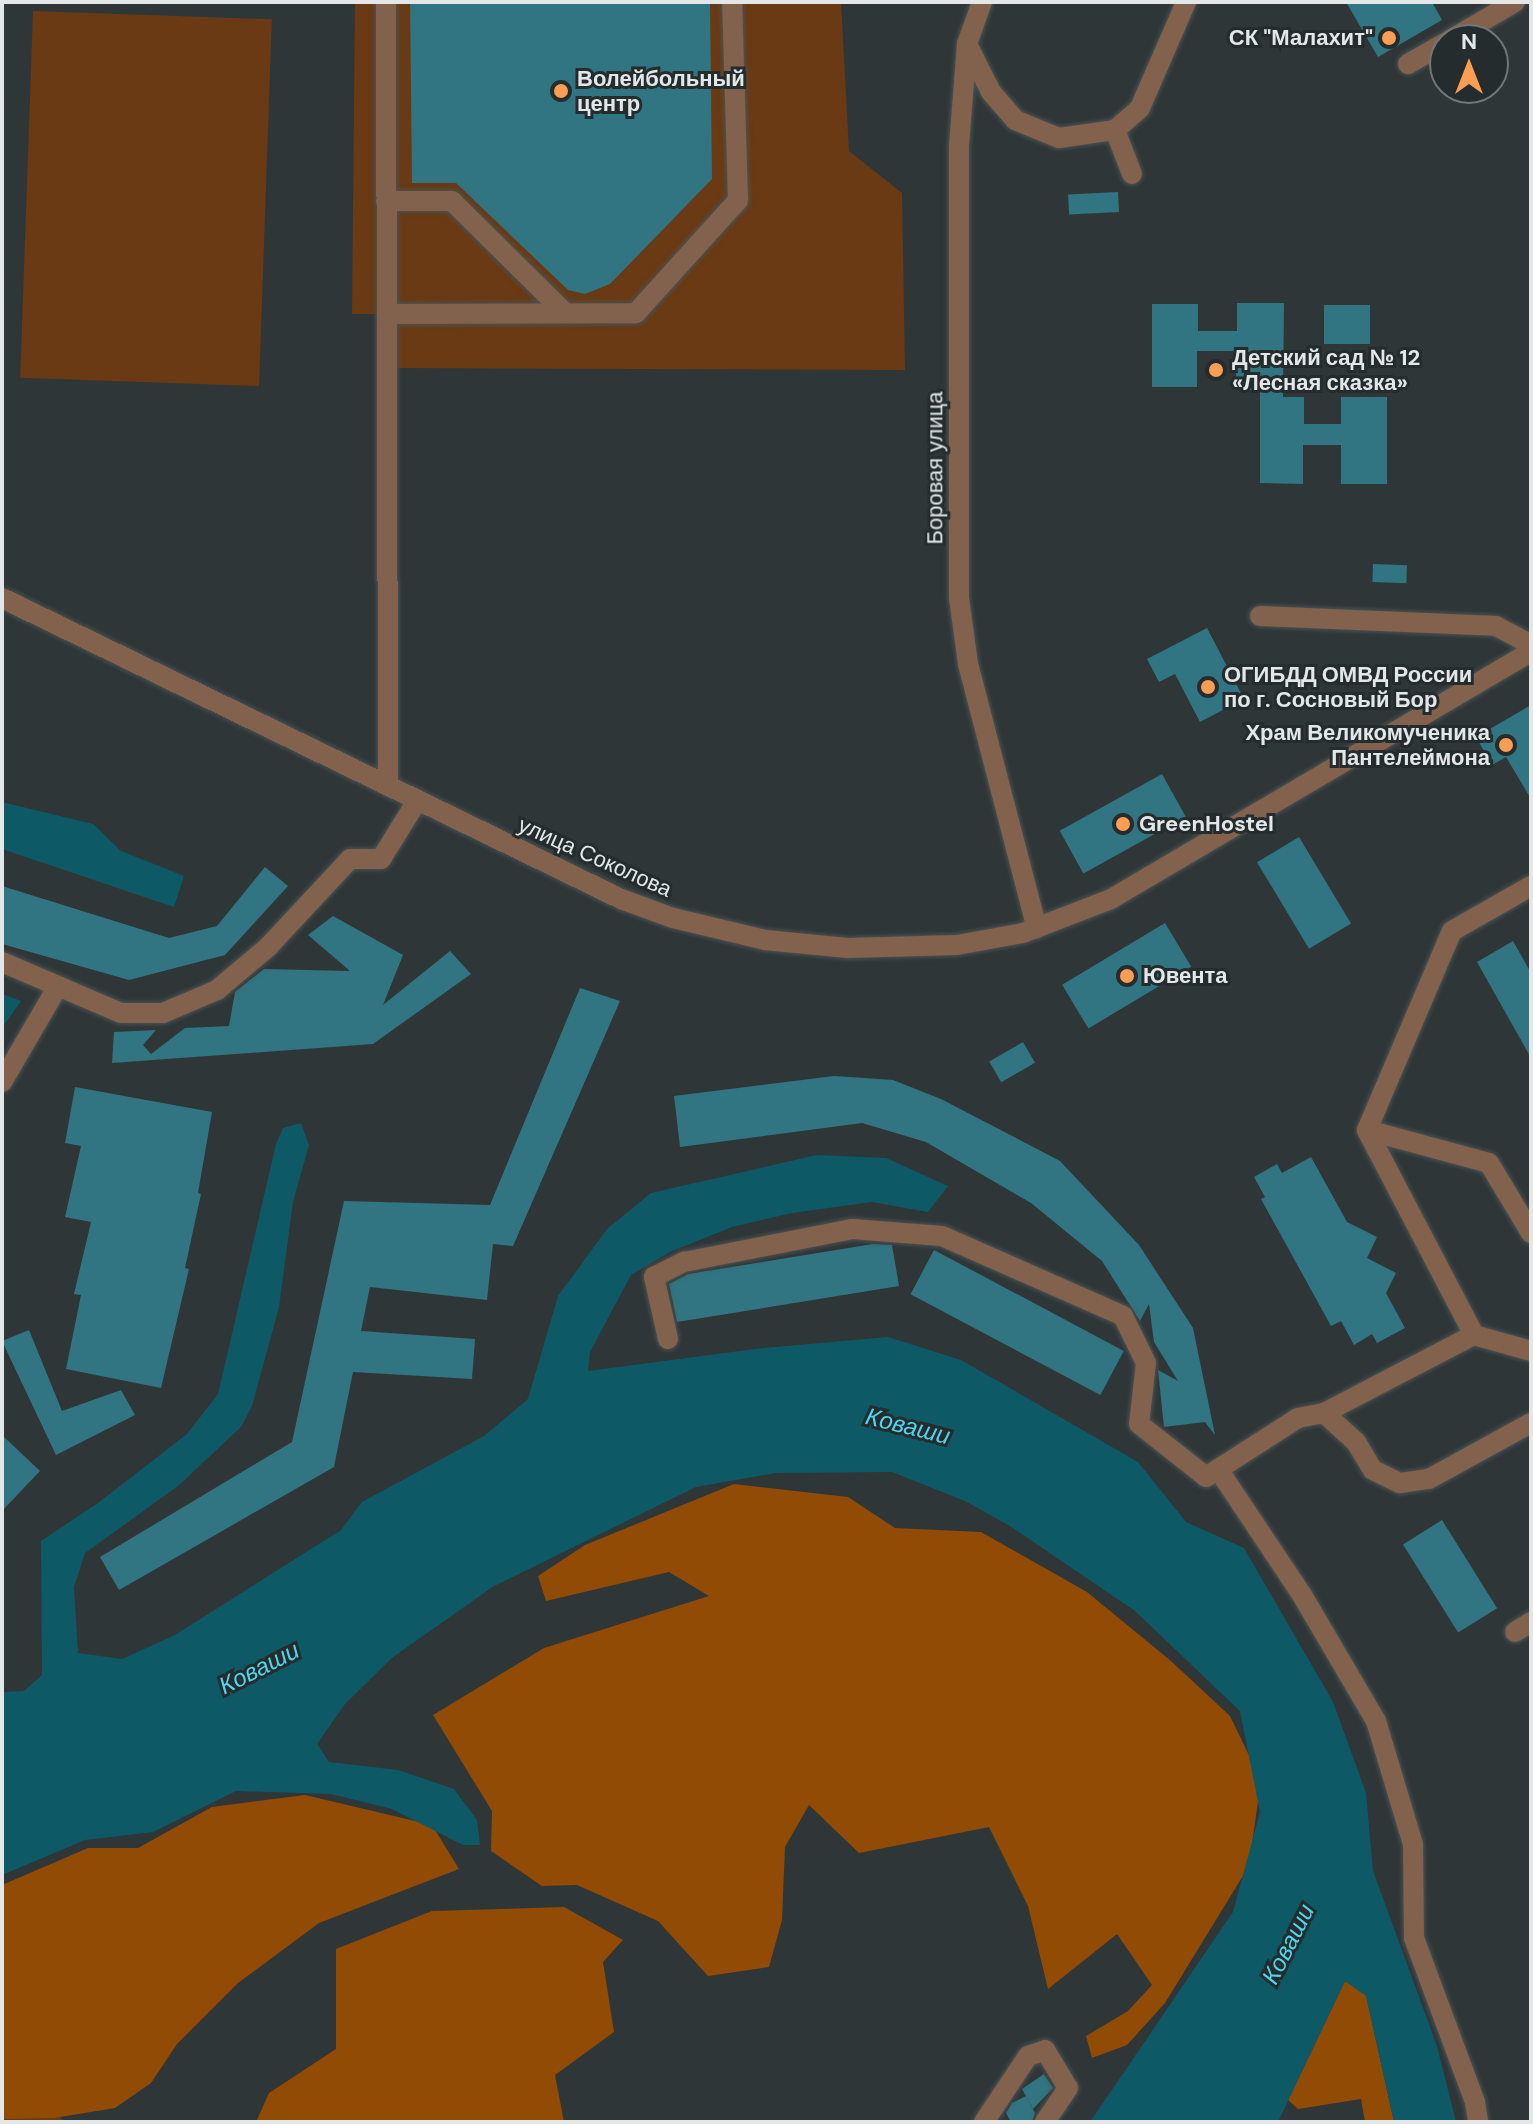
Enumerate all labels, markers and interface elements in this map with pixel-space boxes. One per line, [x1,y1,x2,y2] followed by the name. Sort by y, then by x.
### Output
[1429,24,1509,104] north arrow
[1229,25,1373,51] place label: СК "Малахит"
[1461,27,1477,56] text: N
[1380,29,1398,47] marker: СК "Малахит"
[577,65,745,116] place label: Волейбольный центр
[552,82,570,100] marker: Волейбольный центр
[1232,344,1420,396] place label: Детский сад № 12 «Лесная сказка»
[1207,361,1225,379] marker: Детский сад № 12 «Лесная сказка»
[922,391,948,545] street label: Боровая улица
[1224,661,1472,712] place label: ОГИБДД ОМВД России по г. Сосновый Бор
[1199,678,1217,696] marker: ОГИБДД ОМВД России по г. Сосновый Бор
[1245,719,1490,770] place label: Храм Великомученика Пантелеймона
[1497,736,1515,754] marker: Храм Великомученика Пантелеймона
[514,811,676,903] street label: улица Соколова
[1139,811,1274,837] place label: GreenHostel
[1114,815,1132,833] marker: GreenHostel
[1143,963,1227,989] place label: Ювента
[1118,967,1136,985] marker: Ювента
[863,1402,953,1450] water label: Коваши
[214,1636,304,1700] water label: Коваши
[1256,1899,1320,1989] water label: Коваши

